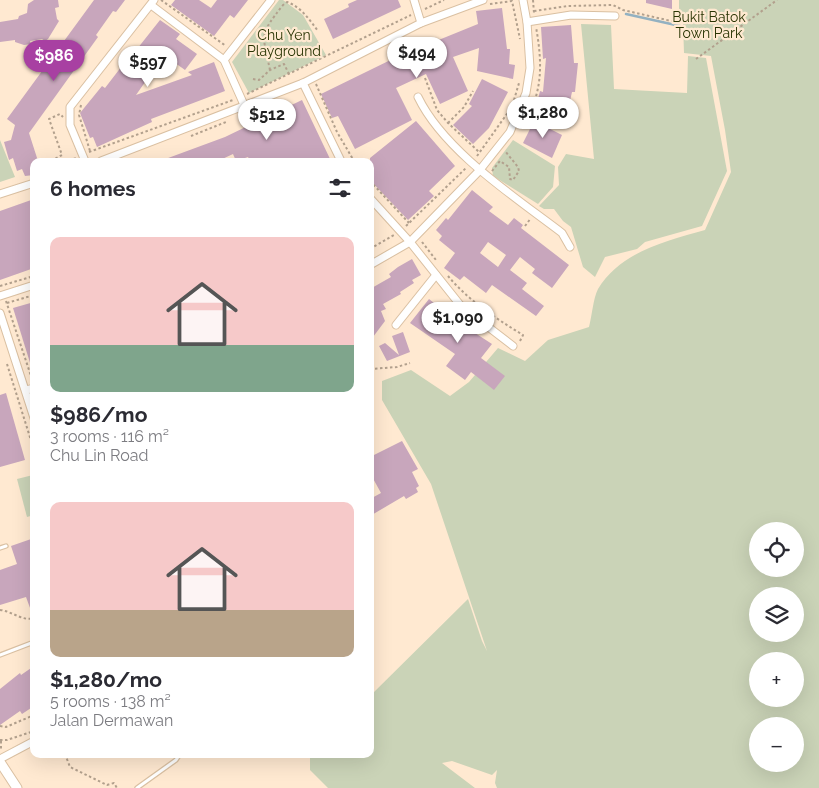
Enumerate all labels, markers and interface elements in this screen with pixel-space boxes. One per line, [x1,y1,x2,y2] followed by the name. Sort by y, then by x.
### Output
[672,9,746,41] park label: Bukit Batok Town Park
[247,27,321,59] park label: Chu Yen Playground
[387,36,447,79] pin: $494
[24,39,84,82] pin: $986
[398,43,436,62] text: $494
[35,46,73,65] text: $986
[118,46,178,88] pin: $597
[129,52,167,71] text: $597
[502,96,584,139] pin: $1,280
[237,98,297,141] pin: $512
[518,103,568,122] text: $1,280
[249,105,285,124] text: $512
[326,174,354,202] icon: filters
[50,176,136,201] text: 6 homes
[157,269,247,359] icon: home
[417,302,499,344] pin: $1,090
[433,308,483,327] text: $1,090
[50,402,147,427] text: $986/mo
[50,427,169,446] text: 3 rooms · 116 m²
[50,446,149,465] text: Chu Lin Road
[749,522,804,772] map controls
[749,522,804,577] button: locate
[157,534,247,624] icon: home
[749,587,804,642] button: layers
[749,652,804,707] button: +
[50,667,162,692] text: $1,280/mo
[50,692,171,711] text: 5 rooms · 138 m²
[50,711,173,730] text: Jalan Dermawan
[749,717,804,772] button: −

